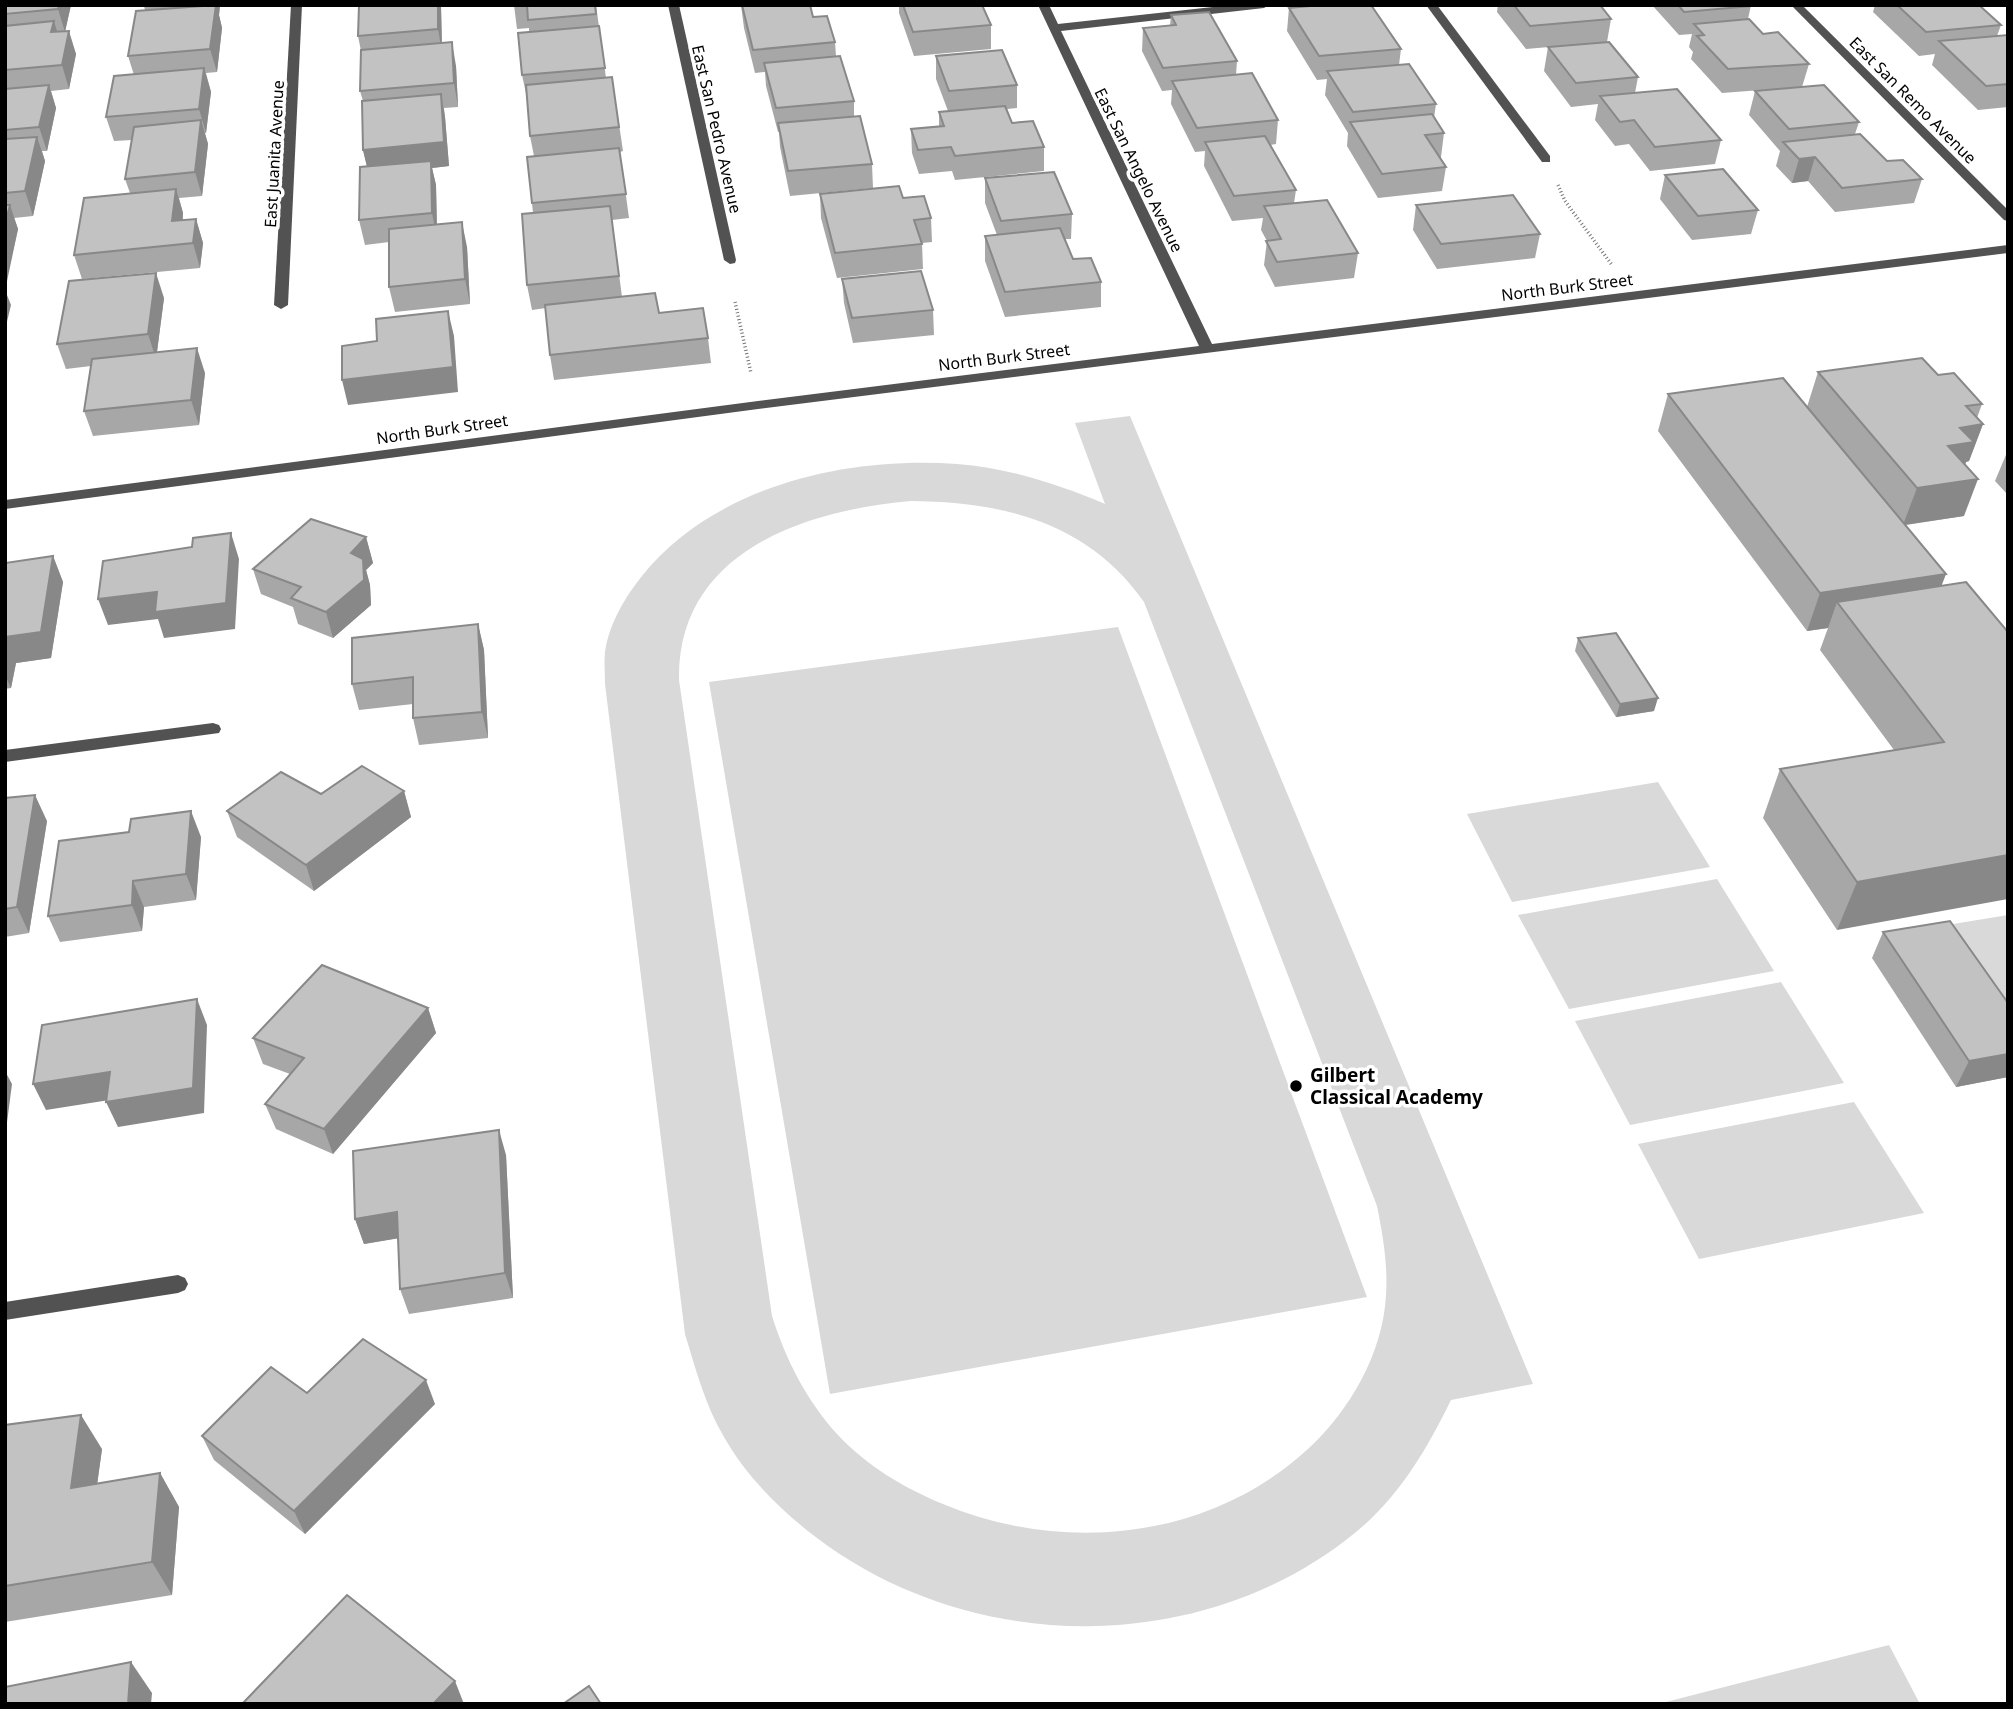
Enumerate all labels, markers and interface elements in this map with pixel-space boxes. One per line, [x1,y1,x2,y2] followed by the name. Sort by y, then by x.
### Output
[1845,32,1981,168] street label: East San Remo Avenue
[687,43,747,215] street label: East San Pedro Avenue
[259,80,289,228] street label: East Juanita Avenue
[1090,84,1188,256] street label: East San Angelo Avenue
[1500,268,1634,306] street label: North Burk Street
[937,338,1071,376] street label: North Burk Street
[375,409,509,449] street label: North Burk Street
[1310,1062,1483,1110] place label: Gilbert Classical Academy
[1288,1078,1304,1094] marker: Gilbert Classical Academy

